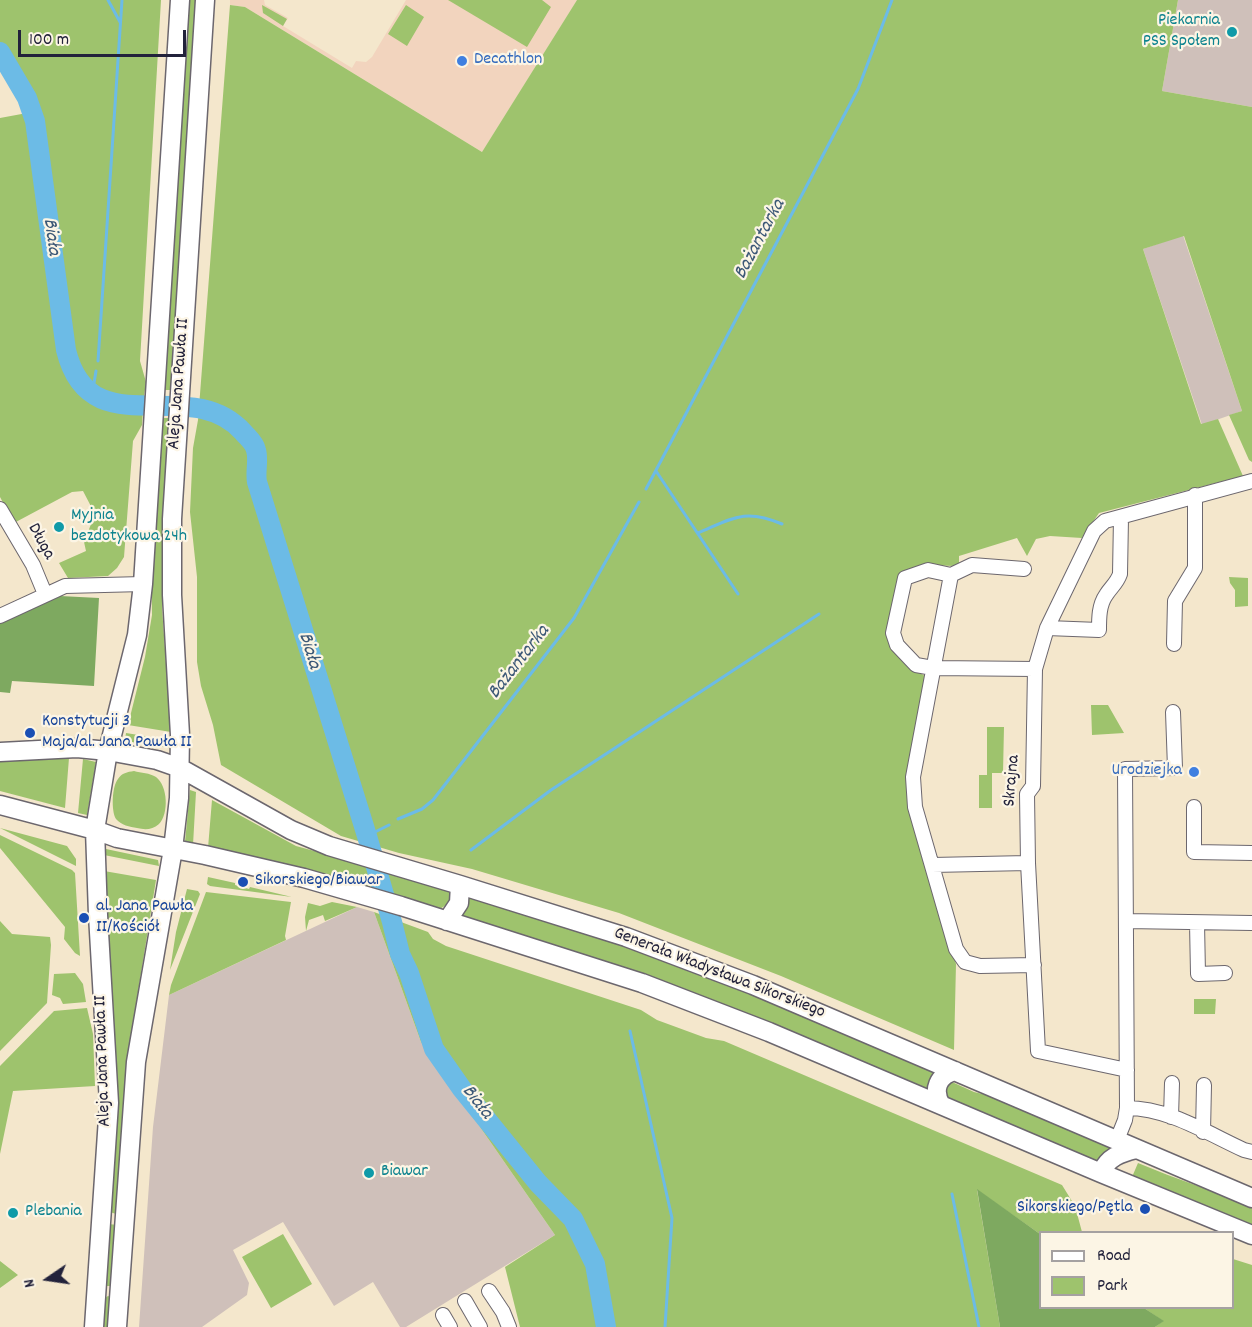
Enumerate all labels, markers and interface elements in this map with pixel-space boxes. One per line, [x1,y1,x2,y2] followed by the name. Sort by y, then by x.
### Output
[1143,11,1220,54] place label: Piekarnia PSS Społem
[21,18,189,56] scale bar
[1225,25,1239,39] marker: Piekarnia PSS Społem
[29,28,69,53] text: 100 m
[474,50,542,72] place label: Decathlon
[455,54,469,68] marker: Decathlon
[730,196,792,284] water label: Bażantarka
[36,217,64,257] water label: Biała
[165,318,195,450] street label: Aleja Jana Pawła II
[71,506,187,548] place label: Myjnia bezdotykowa 24h
[21,520,59,564] street label: Długa
[52,520,66,534] marker: Myjnia bezdotykowa 24h
[484,621,556,705] water label: Bażantarka
[291,630,325,672] water label: Biała
[42,712,191,754] place label: Konstytucji 3 Maja/al. Jana Pawła II
[23,726,37,740] marker: Konstytucji 3 Maja/al. Jana Pawła II
[1000,754,1026,808] street label: Skrajna
[1112,761,1182,783] place label: Urodziejka
[1187,765,1201,779] marker: Urodziejka
[255,871,382,893] place label: Sikorskiego/Biawar
[236,875,250,889] marker: Sikorskiego/Biawar
[96,897,193,940] place label: al. Jana Pawła II/Kościół
[77,911,91,925] marker: al. Jana Pawła II/Kościół
[610,924,828,1024] street label: Generała Władysława Sikorskiego
[91,995,117,1127] street label: Aleja Jana Pawła II
[455,1081,497,1125] water label: Biała
[381,1162,428,1184] place label: Biawar
[362,1166,376,1180] marker: Biawar
[1017,1198,1133,1220] place label: Sikorskiego/Pętla
[25,1202,82,1224] place label: Plebania
[1138,1202,1152,1216] marker: Sikorskiego/Pętla
[6,1206,20,1220] marker: Plebania
[1039,1231,1234,1309] legend
[1097,1244,1131,1269] text: Road
[18,1249,78,1309] north arrow
[1097,1274,1128,1299] text: Park
[18,1277,42,1290] text: N

